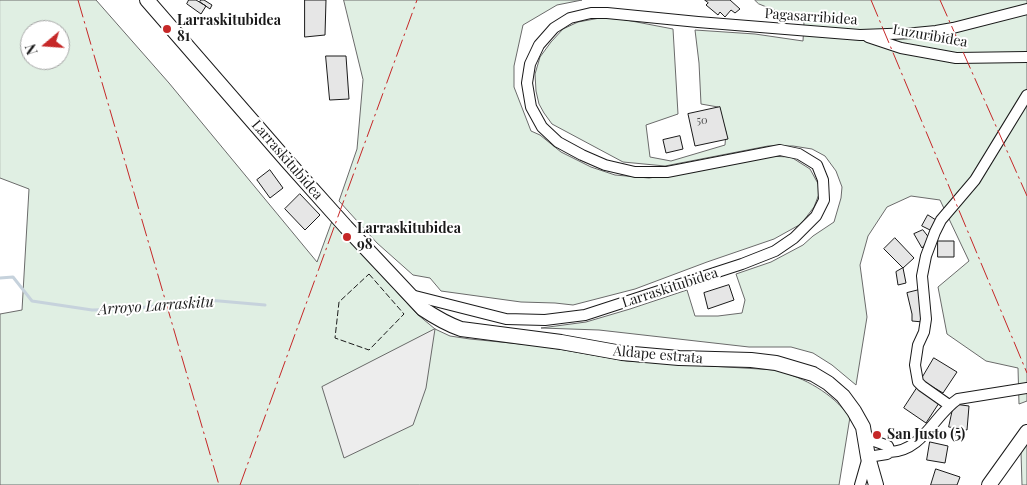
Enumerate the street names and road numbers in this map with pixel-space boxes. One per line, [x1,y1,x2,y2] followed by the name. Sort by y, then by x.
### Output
[764,5,858,29] street label: Pagasarribidea
[891,21,969,51] street label: Luzuribidea
[248,117,326,203] street label: Larraskitubidea
[620,265,720,311] street label: Larraskitubidea
[612,343,704,367] street label: Aldape estrata

